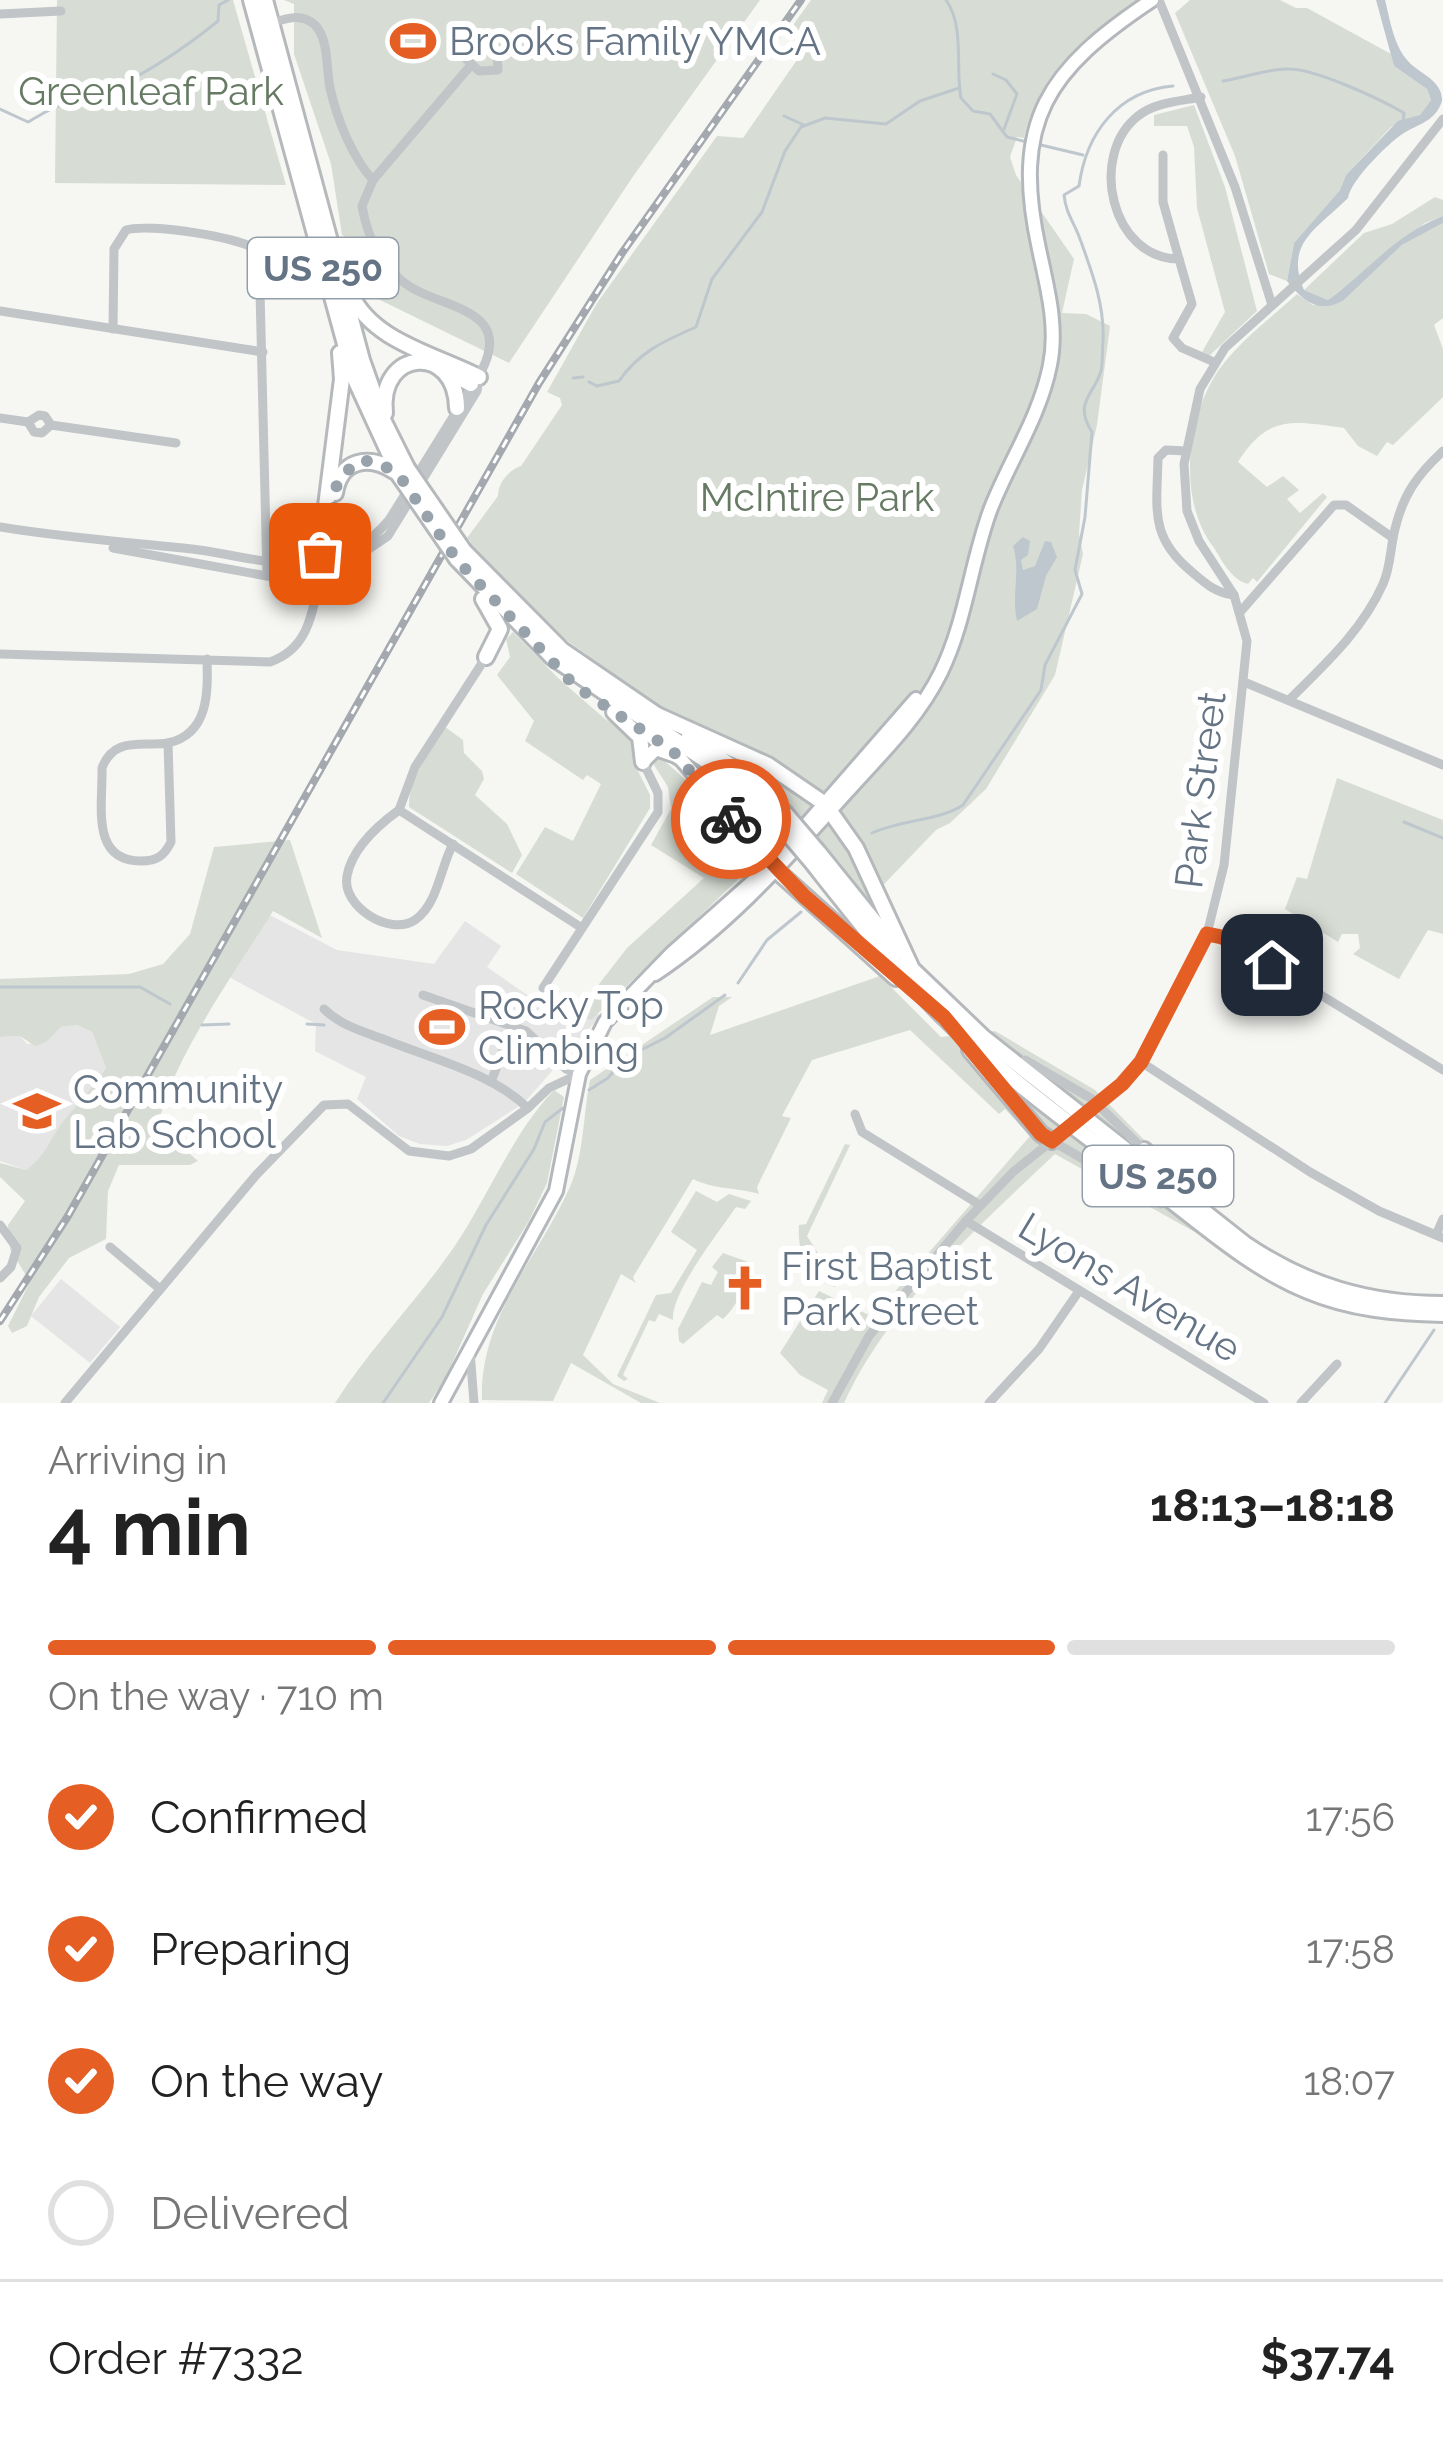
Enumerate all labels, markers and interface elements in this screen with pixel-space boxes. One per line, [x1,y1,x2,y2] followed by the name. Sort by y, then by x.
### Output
[388,16,438,66] sports icon: Brooks Family YMCA
[449,18,821,64] place label: Brooks Family YMCA
[18,68,284,114] park label: Greenleaf Park
[248,238,398,298] road number: US 250
[700,474,935,520] park label: McIntire Park
[269,503,371,605] pin
[287,521,353,587] icon: bag
[1165,689,1235,891] street label: Park Street
[671,759,791,879] courier
[698,786,764,852] icon: bike
[1221,914,1323,1016] pin
[1239,932,1305,998] icon: home
[478,982,664,1073] place label: Rocky Top Climbing
[417,1002,467,1052] sports icon: Rocky Top Climbing
[73,1066,283,1157] place label: Community Lab School
[12,1086,62,1136] school or university icon: Community Lab School
[1083,1146,1233,1206] road number: US 250
[1011,1203,1249,1371] street label: Lyons Avenue
[781,1243,992,1334] place label: First Baptist Park Street
[720,1263,770,1313] church icon: First Baptist Park Street
[48,1437,228,1483] text: Arriving in
[1150,1479,1395,1532] text: 18:13–18:18
[48,1482,251,1573] text: 4 min
[48,1673,384,1719] text: On the way · 710 m
[48,1784,114,1850] icon: check
[150,1791,368,1844] text: Confirmed
[1306,1794,1395,1840] text: 17:56
[48,1916,114,1982] icon: check
[150,1923,351,1976] text: Preparing
[1306,1926,1395,1972] text: 17:58
[48,2048,114,2114] icon: check
[150,2055,384,2108] text: On the way
[1303,2058,1395,2104] text: 18:07
[150,2187,350,2240] text: Delivered
[48,2332,304,2385] text: Order #7332
[1260,2332,1395,2385] text: $37.74

